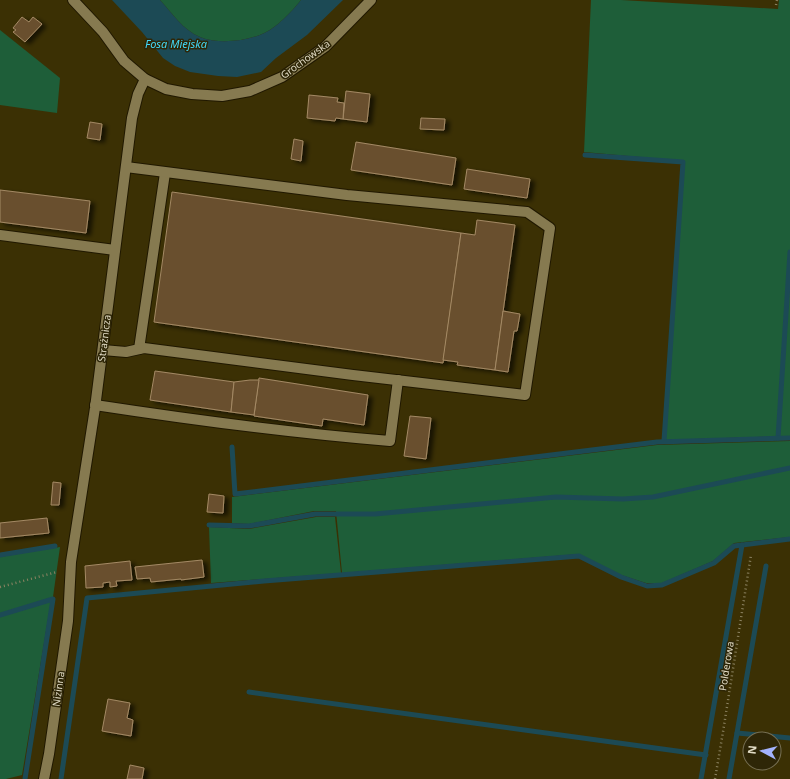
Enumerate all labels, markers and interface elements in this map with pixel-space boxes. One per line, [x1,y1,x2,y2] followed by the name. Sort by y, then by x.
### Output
[145,36,208,51] water label: Fosa Miejska
[278,36,332,82] street label: Grochowska
[94,314,114,362] street label: Strażnicza
[715,640,737,692] street label: Polderowa
[49,670,67,708] street label: Nizinna
[742,731,782,771] north arrow
[744,744,760,755] text: N

